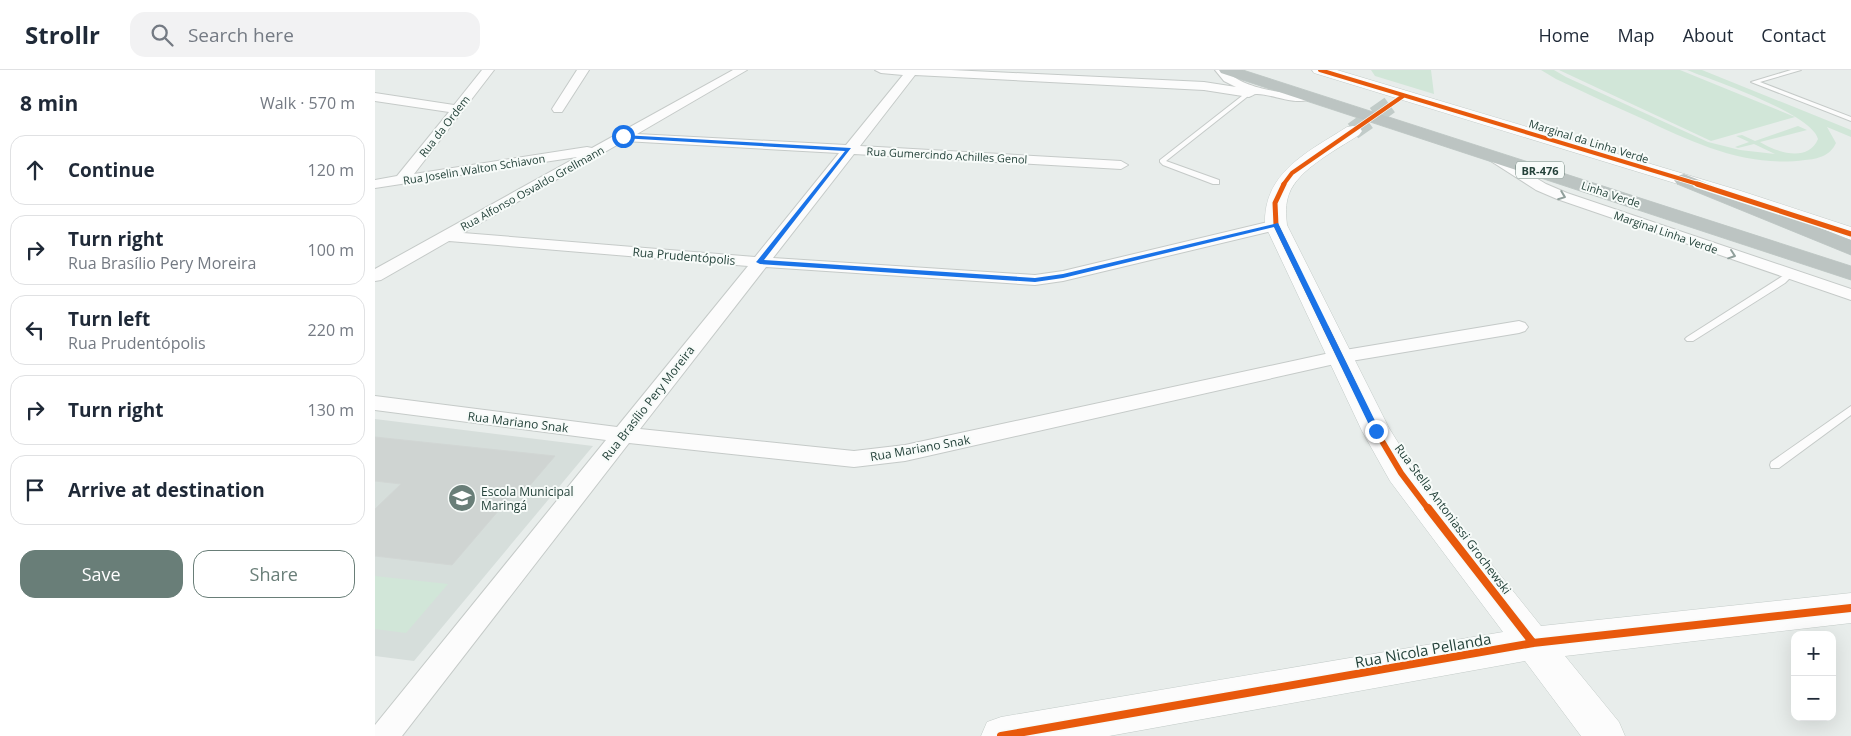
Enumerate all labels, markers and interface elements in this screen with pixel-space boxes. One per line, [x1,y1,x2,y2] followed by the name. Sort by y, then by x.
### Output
[130,12,480,57] search box
[25,18,100,51] text: Strollr
[148,21,176,49] icon: search
[188,22,294,48] text: Search here
[1539,23,1589,47] text: Home
[1617,23,1655,47] text: Map
[1683,23,1733,47] text: About
[1761,23,1826,47] text: Contact
[20,89,78,117] text: 8 min
[260,92,355,114] text: Walk · 570 m
[415,92,473,160] street label: Rua da Ordem
[1527,116,1651,166] street label: Marginal da Linha Verde
[612,125,635,148] route start
[457,142,607,234] street label: Rua Alfonso Osvaldo Grellmann
[866,143,1028,167] street label: Rua Gumercindo Achilles Genol
[402,150,546,188] street label: Rua Joselin Walton Schiavon
[21,156,49,184] icon: ahead
[68,157,155,183] text: Continue
[308,159,354,181] text: 120 m
[1516,162,1564,178] road number: BR-476
[1580,177,1642,211] street label: Linha Verde
[1557,190,1565,200] one-way arrow
[1612,207,1720,257] street label: Marginal Linha Verde
[68,226,163,252] text: Turn right
[21,236,49,264] icon: right
[308,239,354,261] text: 100 m
[632,243,736,269] street label: Rua Prudentópolis
[1727,249,1735,259] one-way arrow
[68,252,256,274] text: Rua Brasílio Pery Moreira
[68,306,150,332] text: Turn left
[21,316,49,344] icon: left
[308,319,354,341] text: 220 m
[68,332,206,354] text: Rua Prudentópolis
[598,342,698,464] street label: Rua Brasílio Pery Moreira
[21,396,49,424] icon: right
[68,397,163,423] text: Turn right
[308,399,354,421] text: 130 m
[467,407,570,437] street label: Rua Mariano Snak
[1365,420,1388,443] route end
[869,431,972,465] street label: Rua Mariano Snak
[1391,440,1515,598] street label: Rua Stella Antoniassi Grochewski
[21,476,49,504] icon: arrive
[68,477,265,503] text: Arrive at destination
[447,483,477,513] school or university icon: Escola Municipal Maringá
[481,483,574,514] place label: Escola Municipal Maringá
[20,550,183,598] button: Save
[193,550,355,598] button: Share
[1353,628,1493,672] street label: Rua Nicola Pellanda
[1791,631,1836,721] map controls
[1791,631,1836,676] button: +
[1791,676,1836,721] button: −

